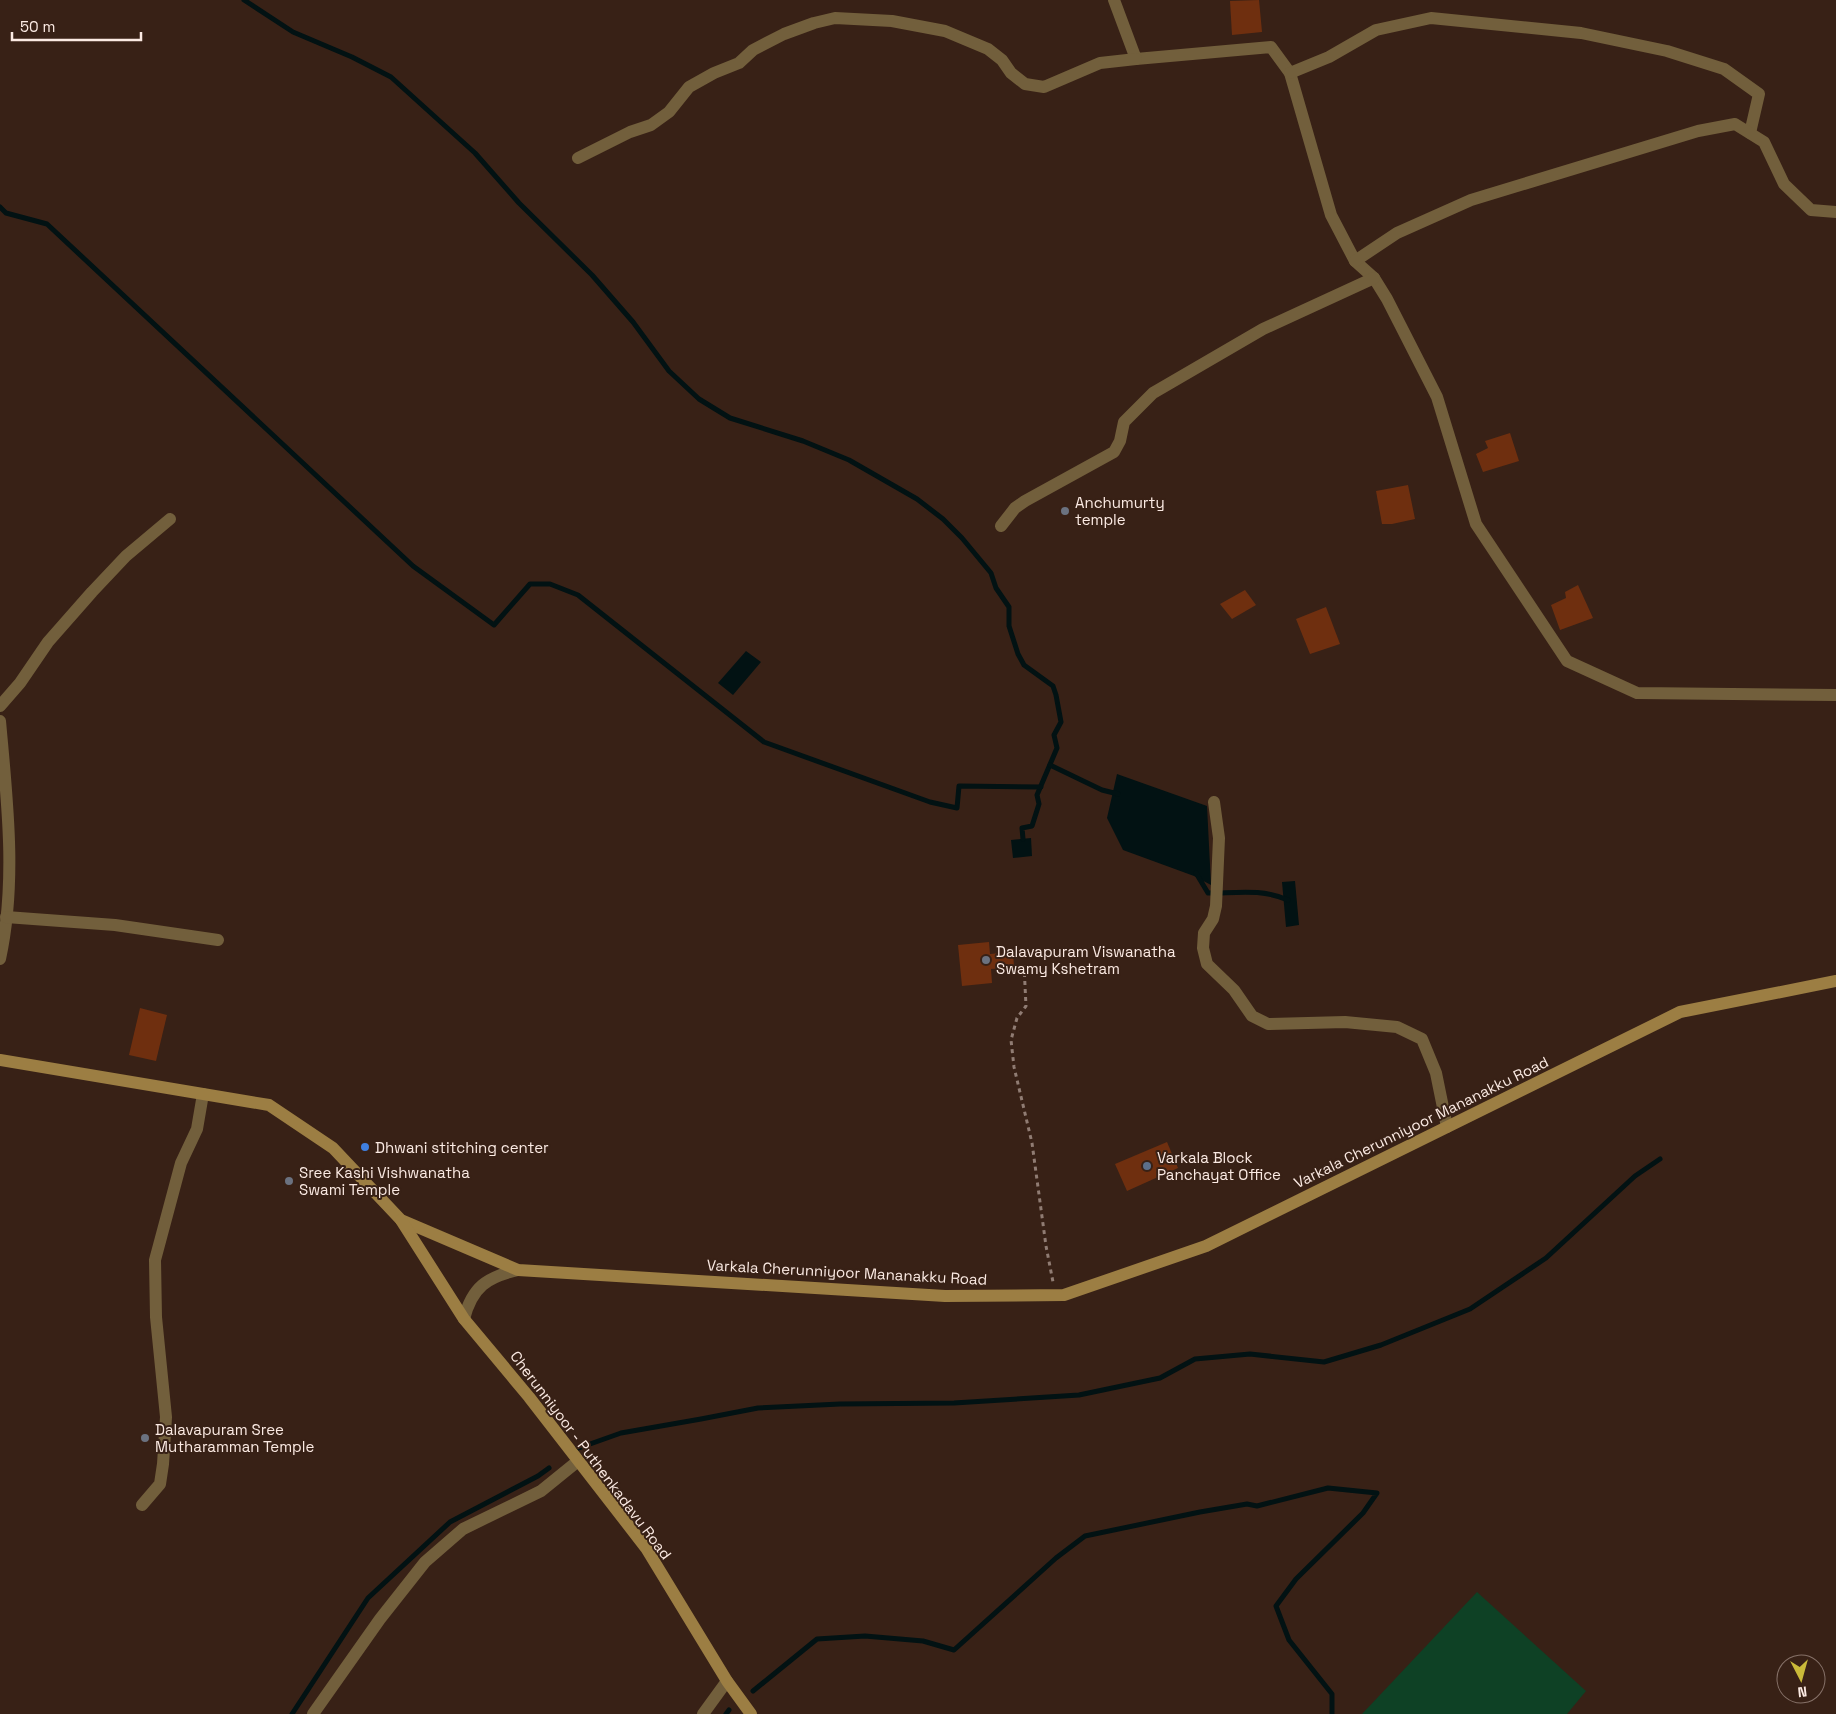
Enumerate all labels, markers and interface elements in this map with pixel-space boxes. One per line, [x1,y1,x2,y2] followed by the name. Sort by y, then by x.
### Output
[12,10,141,42] scale bar
[20,17,55,36] text: 50 m
[1075,493,1165,529] place label: Anchumurty temple
[1059,505,1071,517] marker: Anchumurty temple
[996,942,1176,978] place label: Dalavapuram Viswanatha Swamy Kshetram
[980,954,992,966] marker: Dalavapuram Viswanatha Swamy Kshetram
[1291,1052,1551,1192] street label: Varkala Cherunniyoor Mananakku Road
[375,1138,549,1157] place label: Dhwani stitching center
[359,1141,371,1153] marker: Dhwani stitching center
[1157,1148,1281,1184] place label: Varkala Block Panchayat Office
[1141,1160,1153,1172] marker: Varkala Block Panchayat Office
[299,1163,470,1199] place label: Sree Kashi Vishwanatha Swami Temple
[283,1175,295,1187] marker: Sree Kashi Vishwanatha Swami Temple
[706,1255,988,1289] street label: Varkala Cherunniyoor Mananakku Road
[506,1347,676,1563] street label: Cherunniyoor - Puthenkadavu Road
[155,1420,314,1456] place label: Dalavapuram Sree Mutharamman Temple
[139,1432,151,1444] marker: Dalavapuram Sree Mutharamman Temple
[1776,1654,1826,1704] north arrow
[1797,1682,1808,1701] text: N

